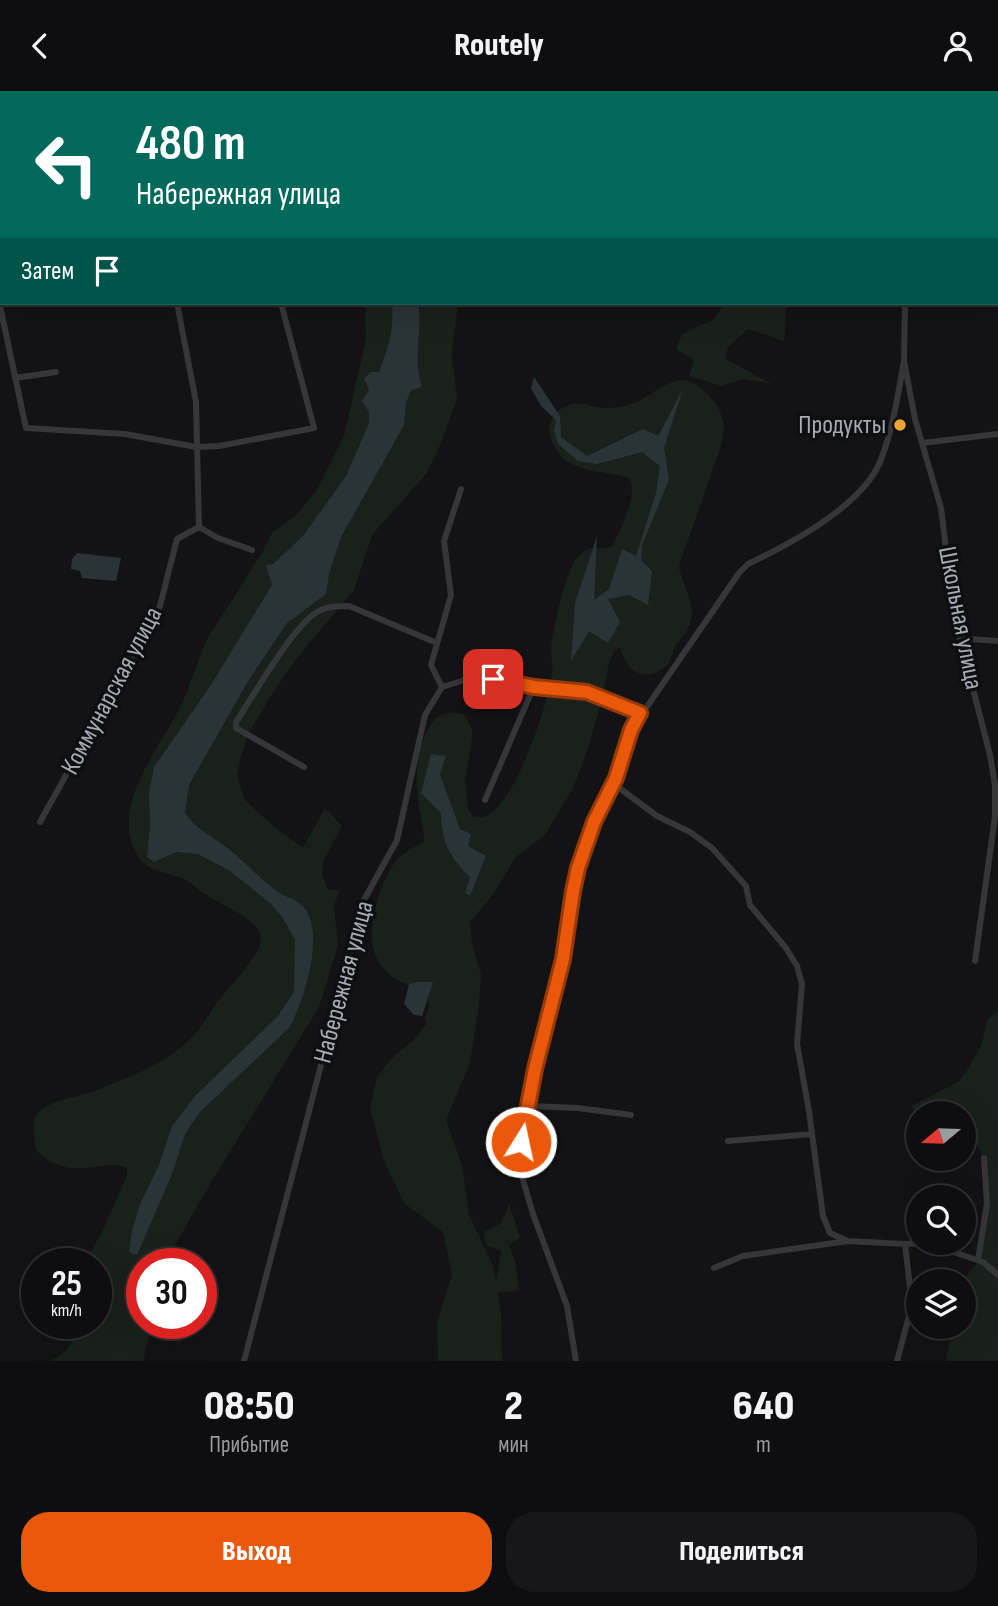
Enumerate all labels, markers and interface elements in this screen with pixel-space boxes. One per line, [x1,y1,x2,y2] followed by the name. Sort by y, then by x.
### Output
[454,26,544,65] text: Routely
[21,27,59,65] icon: back
[939,27,977,65] icon: person
[136,115,245,174] text: 480 m
[21,119,112,210] icon: left
[136,175,341,214] text: Набережная улица
[88,252,126,290] icon: arrive
[21,256,74,287] text: Затем
[798,410,886,441] place label: Продукты
[892,417,908,433] marker: Продукты
[931,544,989,692] street label: Школьная улица
[55,602,169,780] street label: Коммунарская улица
[463,649,523,709] pin
[474,660,512,698] icon: arrive
[307,898,381,1066] street label: Набережная улица
[906,1101,976,1171] north arrow
[906,1101,976,1339] map controls
[484,1105,558,1179] position arrow
[906,1185,976,1255] button: search
[126,1248,217,1339] speed limit sign: 30
[51,1263,82,1306] text: 25
[906,1269,976,1339] button: layers
[51,1300,82,1321] text: km/h
[204,1381,295,1432] text: 08:50
[504,1381,523,1432] text: 2
[732,1381,794,1432] text: 640
[209,1431,289,1459] text: Прибытие
[498,1431,529,1459] text: мин
[756,1431,771,1459] text: m
[21,1512,492,1592] button: Выход
[506,1512,977,1592] button: Поделиться

